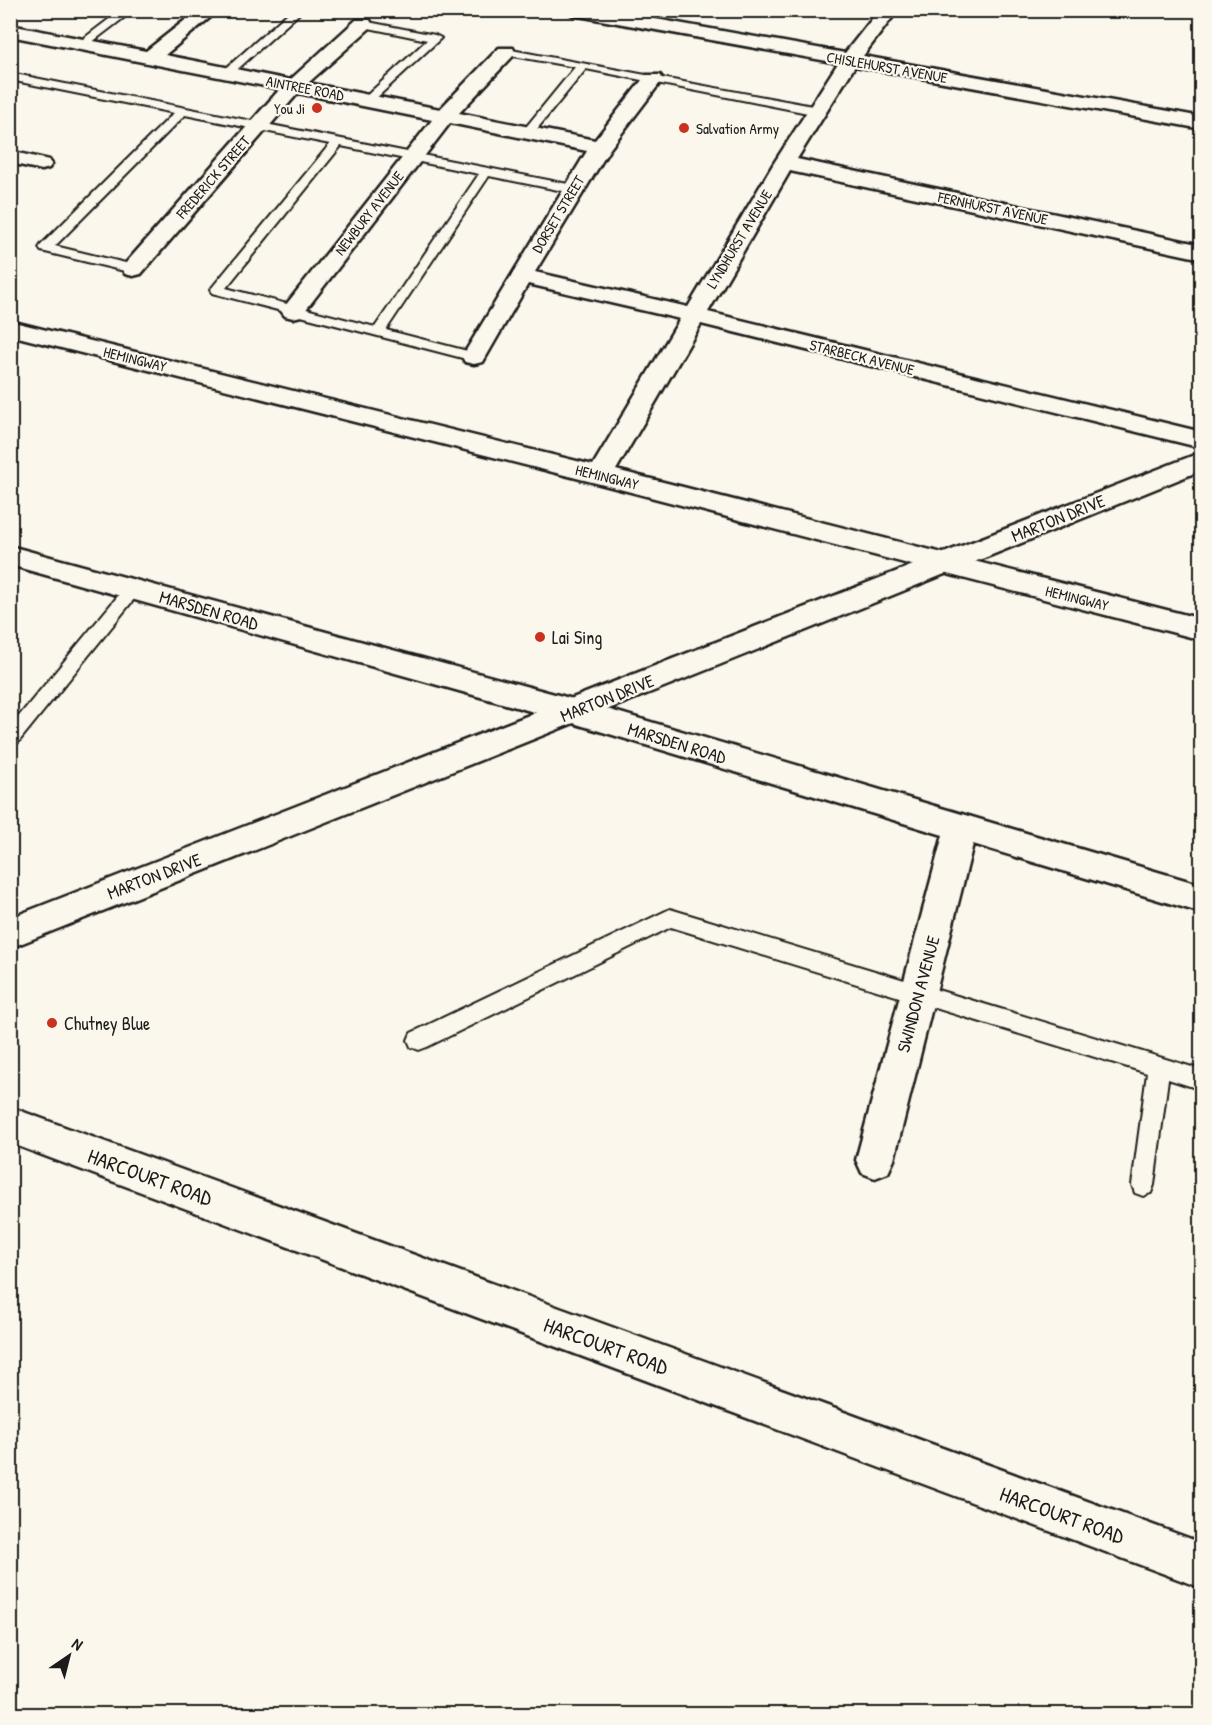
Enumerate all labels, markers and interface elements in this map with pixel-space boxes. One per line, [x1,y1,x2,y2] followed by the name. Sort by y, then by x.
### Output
[825,46,950,88] street label: CHISLEHURST AVENUE
[264,70,347,106] street label: AINTREE ROAD
[274,98,305,119] place label: You Ji
[310,101,324,115] marker: You Ji
[696,118,779,139] place label: Salvation Army
[677,121,691,135] marker: Salvation Army
[170,130,256,224] street label: FREDERICK STREET
[329,166,409,260] street label: NEWBURY AVENUE
[527,170,590,257] street label: DORSET STREET
[701,185,777,292] street label: LYNDHURST AVENUE
[935,186,1050,230] street label: FERNHURST AVENUE
[808,334,917,380] street label: STARBECK AVENUE
[101,341,169,377] street label: HEMINGWAY
[573,459,641,495] street label: HEMINGWAY
[1007,488,1109,548] street label: MARTON DRIVE
[1043,580,1111,616] street label: HEMINGWAY
[157,584,262,636] street label: MARSDEN ROAD
[552,625,602,650] place label: Lai Sing
[533,630,547,644] marker: Lai Sing
[556,668,658,728] street label: MARTON DRIVE
[625,716,730,770] street label: MARSDEN ROAD
[103,847,205,905] street label: MARTON DRIVE
[890,933,946,1055] street label: SWINDON AVENUE
[64,1011,150,1036] place label: Chutney Blue
[45,1016,59,1030] marker: Chutney Blue
[84,1141,216,1213] street label: HARCOURT ROAD
[540,1310,672,1382] street label: HARCOURT ROAD
[996,1479,1128,1551] street label: HARCOURT ROAD
[39,1626,99,1686] north arrow
[68,1632,88,1655] text: N

